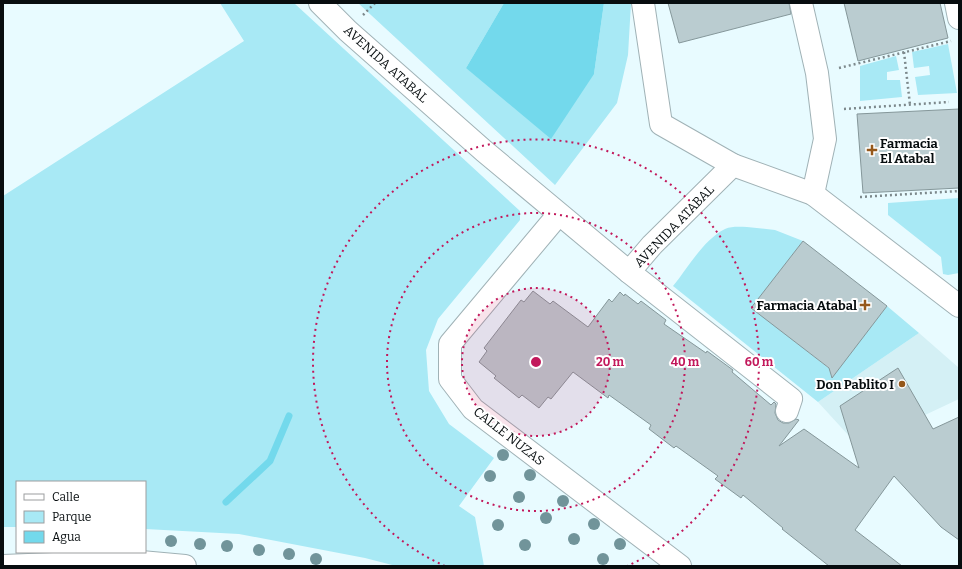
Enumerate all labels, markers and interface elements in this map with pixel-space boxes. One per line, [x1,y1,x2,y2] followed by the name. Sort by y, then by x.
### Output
[341,22,431,106] street label: AVENIDA ATABAL
[880,136,939,166] place label: Farmacia El Atabal
[867,145,877,155] marker: Farmacia El Atabal
[631,182,717,270] street label: AVENIDA ATABAL
[757,298,857,313] place label: Farmacia Atabal
[860,300,870,310] marker: Farmacia Atabal
[529,355,543,369] centre of rings
[596,355,625,369] text: 20 m
[671,355,700,369] text: 40 m
[745,355,774,369] text: 60 m
[816,377,894,392] place label: Don Pablito I
[897,379,907,389] marker: Don Pablito I
[471,404,547,468] street label: CALLE NUZAS
[16,481,146,553] legend
[52,490,80,504] text: Calle
[52,510,91,524] text: Parque
[52,530,81,544] text: Agua

